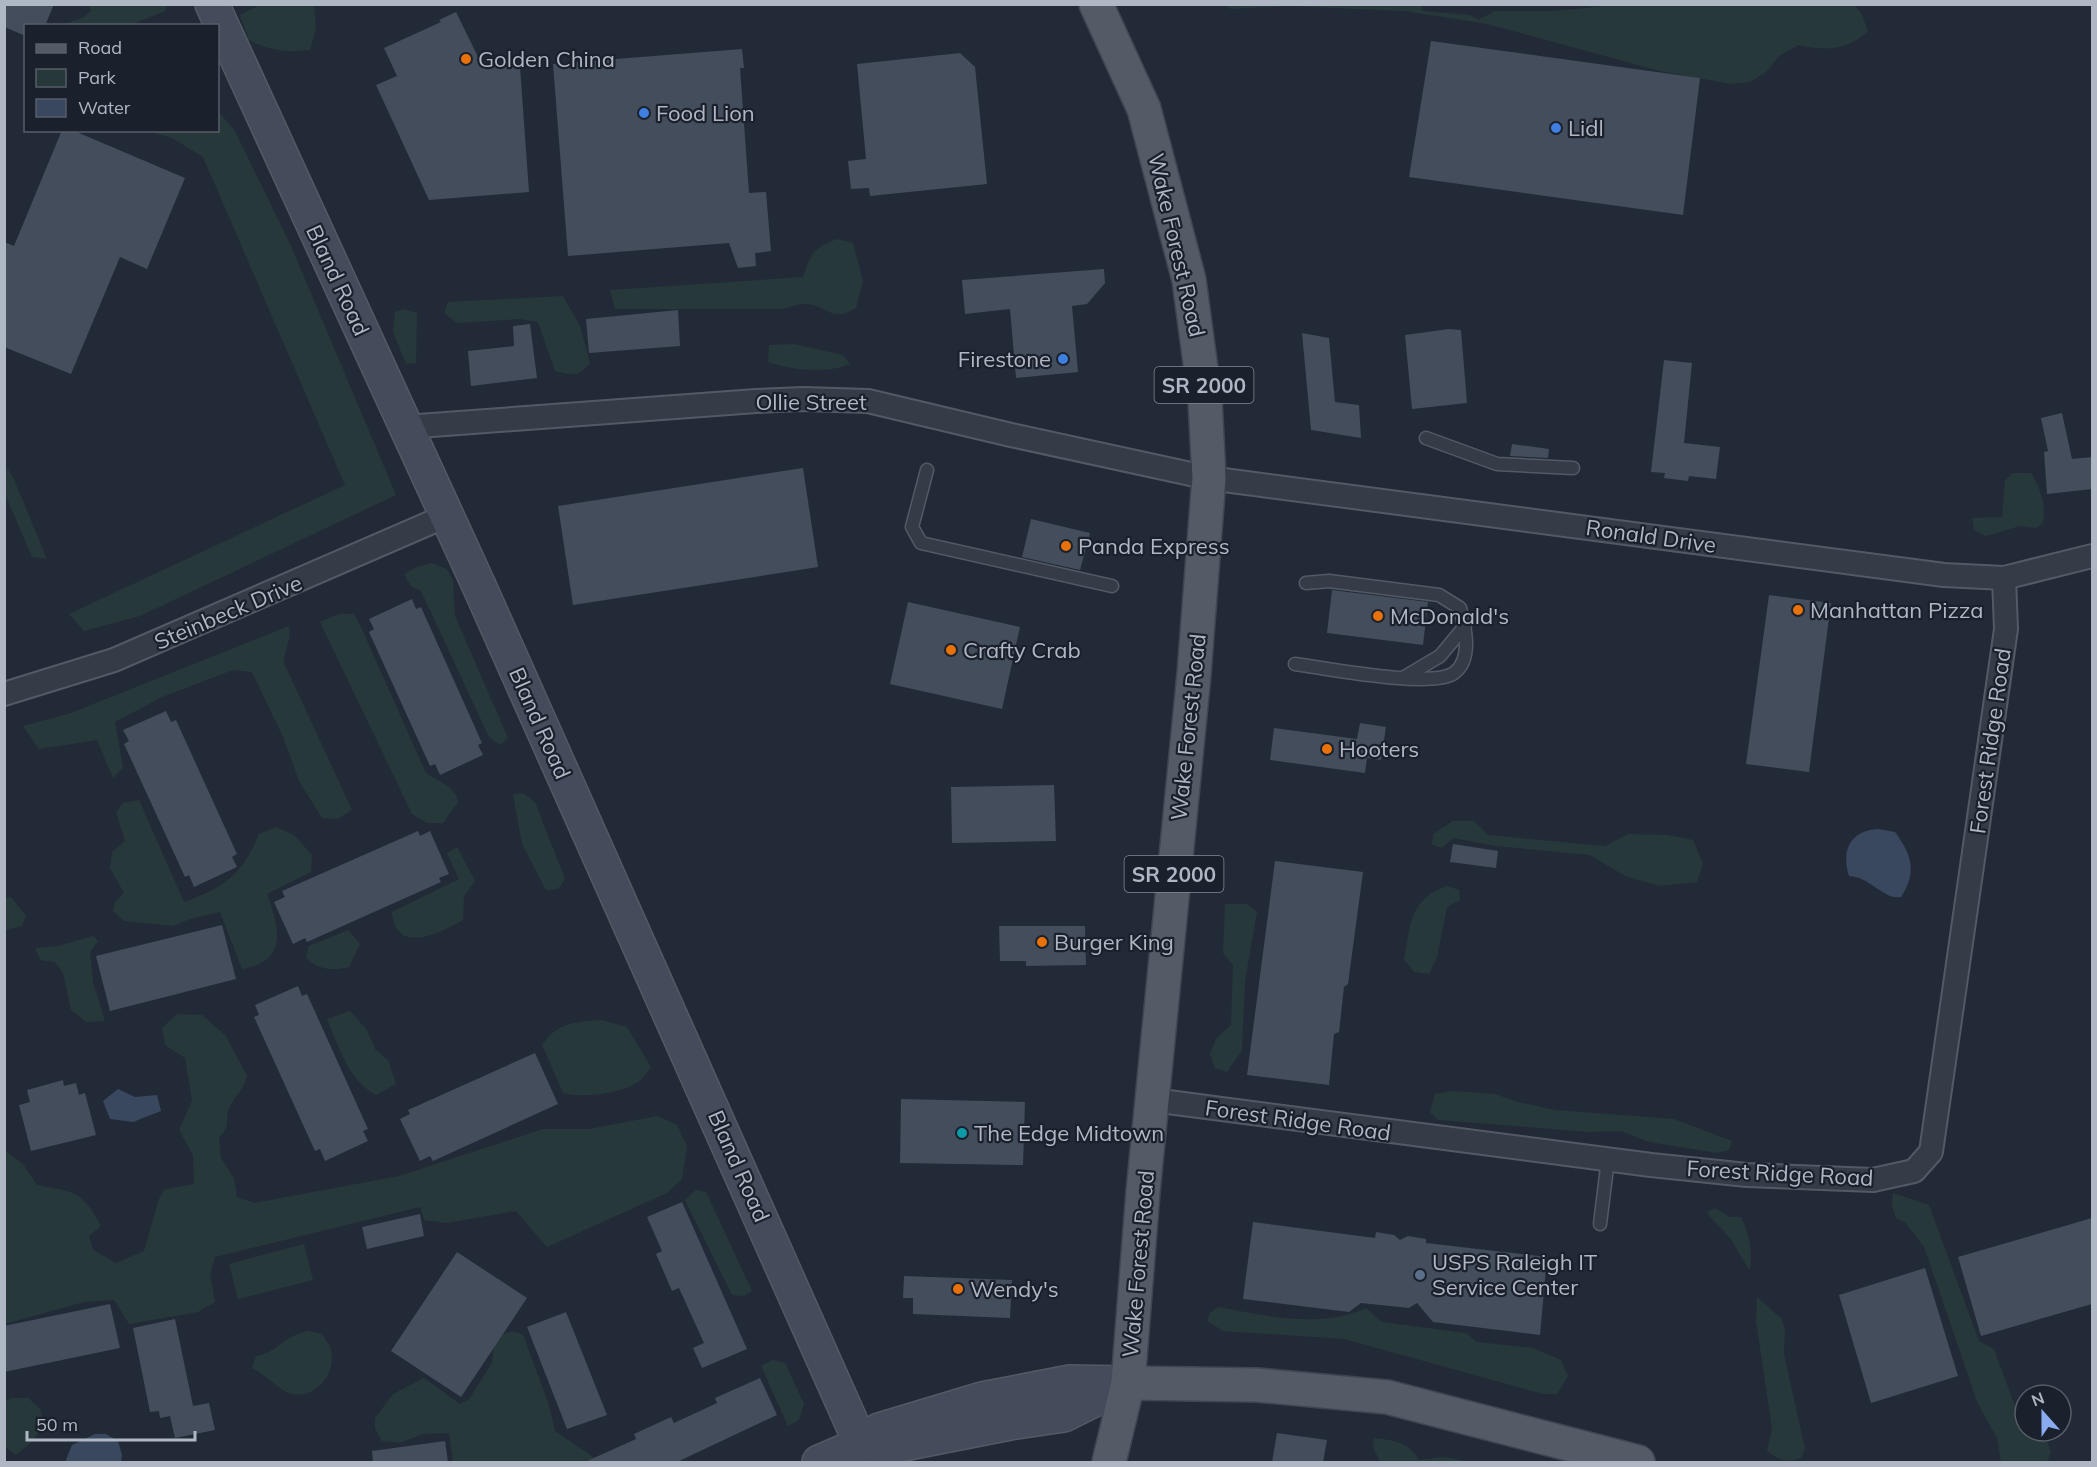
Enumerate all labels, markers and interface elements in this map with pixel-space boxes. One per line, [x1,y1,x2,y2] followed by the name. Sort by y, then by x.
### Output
[24,24,219,132] legend
[78,36,122,59] text: Road
[478,45,615,73] place label: Golden China
[459,52,473,66] marker: Golden China
[78,66,117,89] text: Park
[78,96,131,119] text: Water
[656,99,755,127] place label: Food Lion
[637,106,651,120] marker: Food Lion
[1568,114,1604,142] place label: Lidl
[1549,121,1563,135] marker: Lidl
[1142,150,1212,340] street label: Wake Forest Road
[300,220,376,340] street label: Bland Road
[958,345,1051,373] place label: Firestone
[1056,352,1070,366] marker: Firestone
[1154,367,1254,403] road number: SR 2000
[755,388,867,416] street label: Ollie Street
[1584,513,1718,559] street label: Ronald Drive
[1078,532,1230,560] place label: Panda Express
[1059,539,1073,553] marker: Panda Express
[150,568,306,656] street label: Steinbeck Drive
[1810,596,1984,624] place label: Manhattan Pizza
[1390,602,1509,630] place label: McDonald's
[1791,603,1805,617] marker: Manhattan Pizza
[1371,609,1385,623] marker: McDonald's
[1164,632,1212,822] street label: Wake Forest Road
[963,636,1081,664] place label: Crafty Crab
[944,643,958,657] marker: Crafty Crab
[1963,646,2017,836] street label: Forest Ridge Road
[503,663,577,783] street label: Bland Road
[1339,735,1419,763] place label: Hooters
[1320,742,1334,756] marker: Hooters
[1124,856,1224,892] road number: SR 2000
[1054,928,1174,956] place label: Burger King
[1035,935,1049,949] marker: Burger King
[1203,1093,1393,1147] street label: Forest Ridge Road
[702,1106,776,1226] street label: Bland Road
[974,1119,1164,1147] place label: The Edge Midtown
[955,1126,969,1140] marker: The Edge Midtown
[1686,1154,1874,1192] street label: Forest Ridge Road
[1116,1169,1160,1359] street label: Wake Forest Road
[1432,1248,1597,1301] place label: USPS Raleigh IT Service Center
[1413,1268,1427,1282] marker: USPS Raleigh IT Service Center
[970,1275,1059,1303] place label: Wendy's
[951,1282,965,1296] marker: Wendy's
[2013,1383,2073,1443] north arrow
[2028,1387,2047,1410] text: N
[27,1404,195,1442] scale bar
[36,1413,78,1436] text: 50 m

